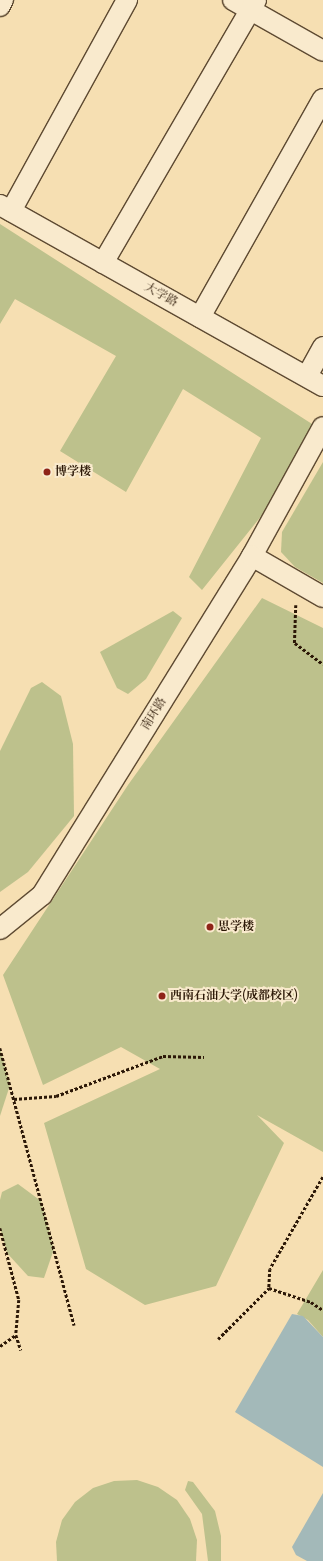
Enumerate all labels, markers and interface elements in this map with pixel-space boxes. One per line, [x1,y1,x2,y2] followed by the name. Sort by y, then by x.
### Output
[142,280,180,310] street label: 大学路
[55,465,91,479] place label: 博学楼
[42,467,52,477] marker: 博学楼
[138,695,170,733] street label: 南环路
[218,920,254,934] place label: 思学楼
[205,922,215,932] marker: 思学楼
[170,989,298,1003] place label: 西南石油大学(成都校区)
[157,991,167,1001] marker: 西南石油大学(成都校区)

